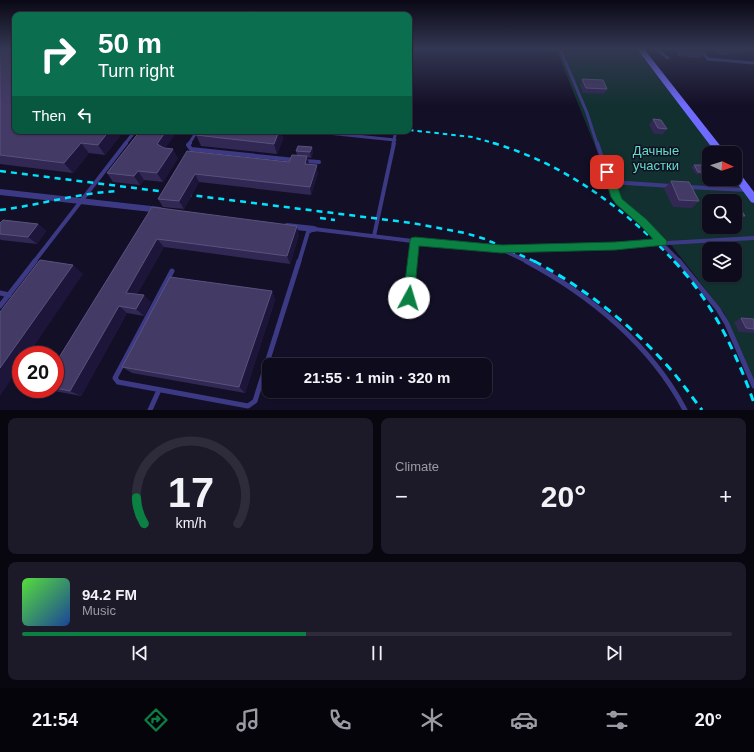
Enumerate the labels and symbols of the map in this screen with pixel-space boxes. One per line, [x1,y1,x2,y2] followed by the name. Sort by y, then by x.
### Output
[633,143,679,173] park label: Дачные участки
[702,146,742,186] north arrow
[590,155,624,189] pin
[388,277,430,319] position arrow
[12,346,64,398] speed limit sign: 20

